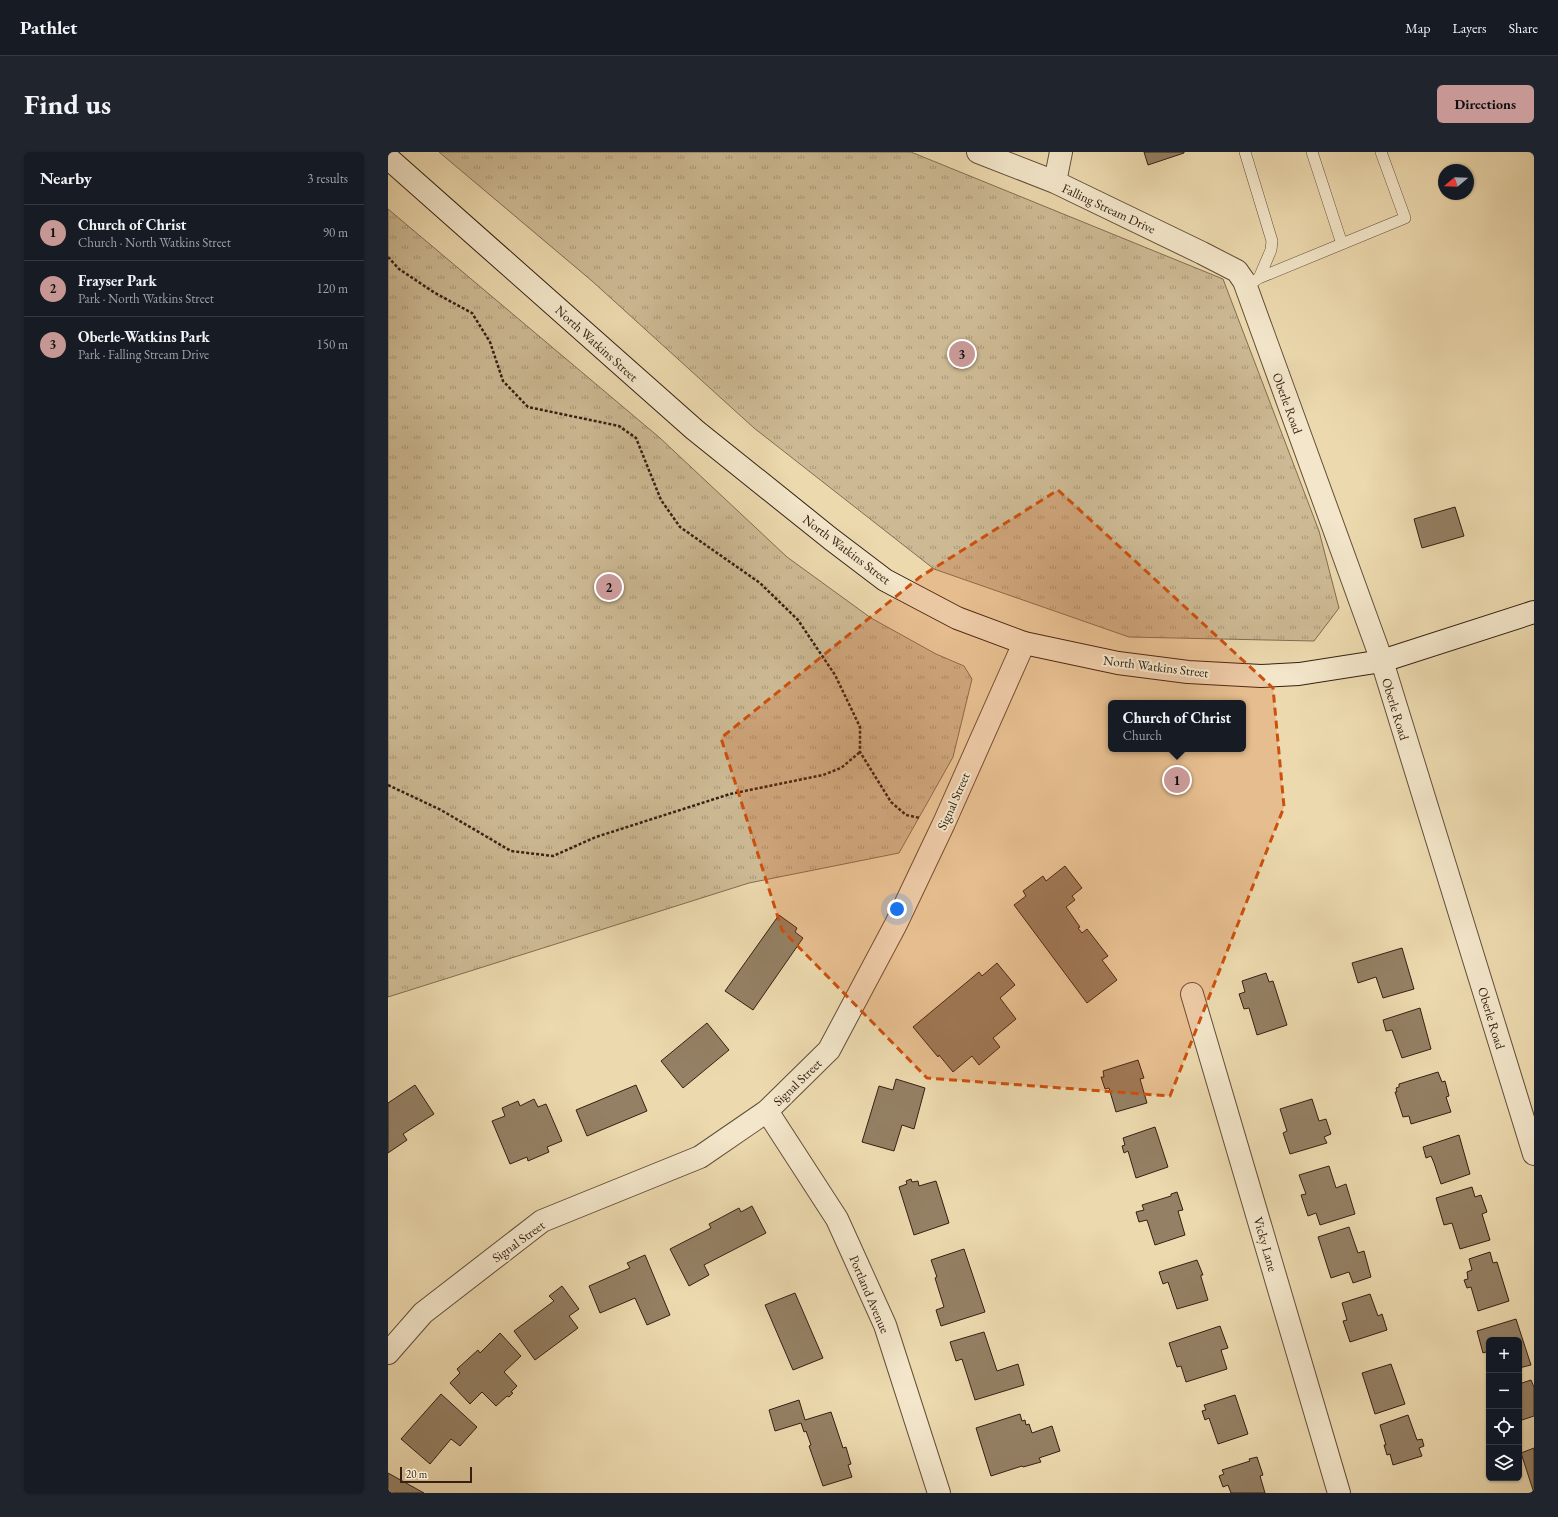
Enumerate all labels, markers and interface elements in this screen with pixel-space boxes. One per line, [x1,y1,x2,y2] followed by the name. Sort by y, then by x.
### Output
[20,15,77,40] text: Pathlet
[1405,19,1430,37] text: Map
[1452,19,1487,37] text: Layers
[1509,19,1538,37] text: Share
[1437,85,1534,123] button: Directions
[24,86,111,122] text: Find us
[1438,164,1474,200] north arrow
[40,167,92,189] text: Nearby
[307,170,348,187] text: 3 results
[1059,179,1158,238] street label: Falling Stream Drive
[78,215,186,234] text: Church of Christ
[50,224,56,241] text: 1
[323,224,348,241] text: 90 m
[78,234,231,251] text: Church · North Watkins Street
[78,271,157,290] text: Frayser Park
[50,280,56,297] text: 2
[317,280,348,297] text: 120 m
[78,290,214,307] text: Park · North Watkins Street
[552,302,642,385] street label: North Watkins Street
[78,327,210,346] text: Oberle-Watkins Park
[50,336,56,353] text: 3
[317,336,348,353] text: 150 m
[949,339,975,369] pin: 3
[78,346,209,363] text: Park · Falling Stream Drive
[1269,370,1307,437] street label: Oberle Road
[799,511,894,588] street label: North Watkins Street
[596,572,622,602] pin: 2
[1102,652,1210,681] street label: North Watkins Street
[1378,676,1413,743] street label: Oberle Road
[1108,700,1246,752] popup
[1123,708,1231,727] text: Church of Christ
[1123,727,1162,744] text: Church
[1164,765,1190,795] pin: 1
[933,770,974,833] street label: Signal Street
[887,899,907,919] your location
[1474,985,1509,1052] street label: Oberle Road
[769,1055,825,1110] street label: Signal Street
[1250,1215,1281,1273] street label: Vicky Lane
[489,1217,548,1266] street label: Signal Street
[845,1253,894,1336] street label: Portland Avenue
[1486,1337,1522,1481] map controls
[1486,1337,1522,1373] button: +
[1486,1373,1522,1409] button: −
[1486,1409,1522,1445] button: locate
[1486,1445,1522,1481] button: layers
[400,1465,472,1484] scale bar
[406,1467,427,1481] text: 20 m

